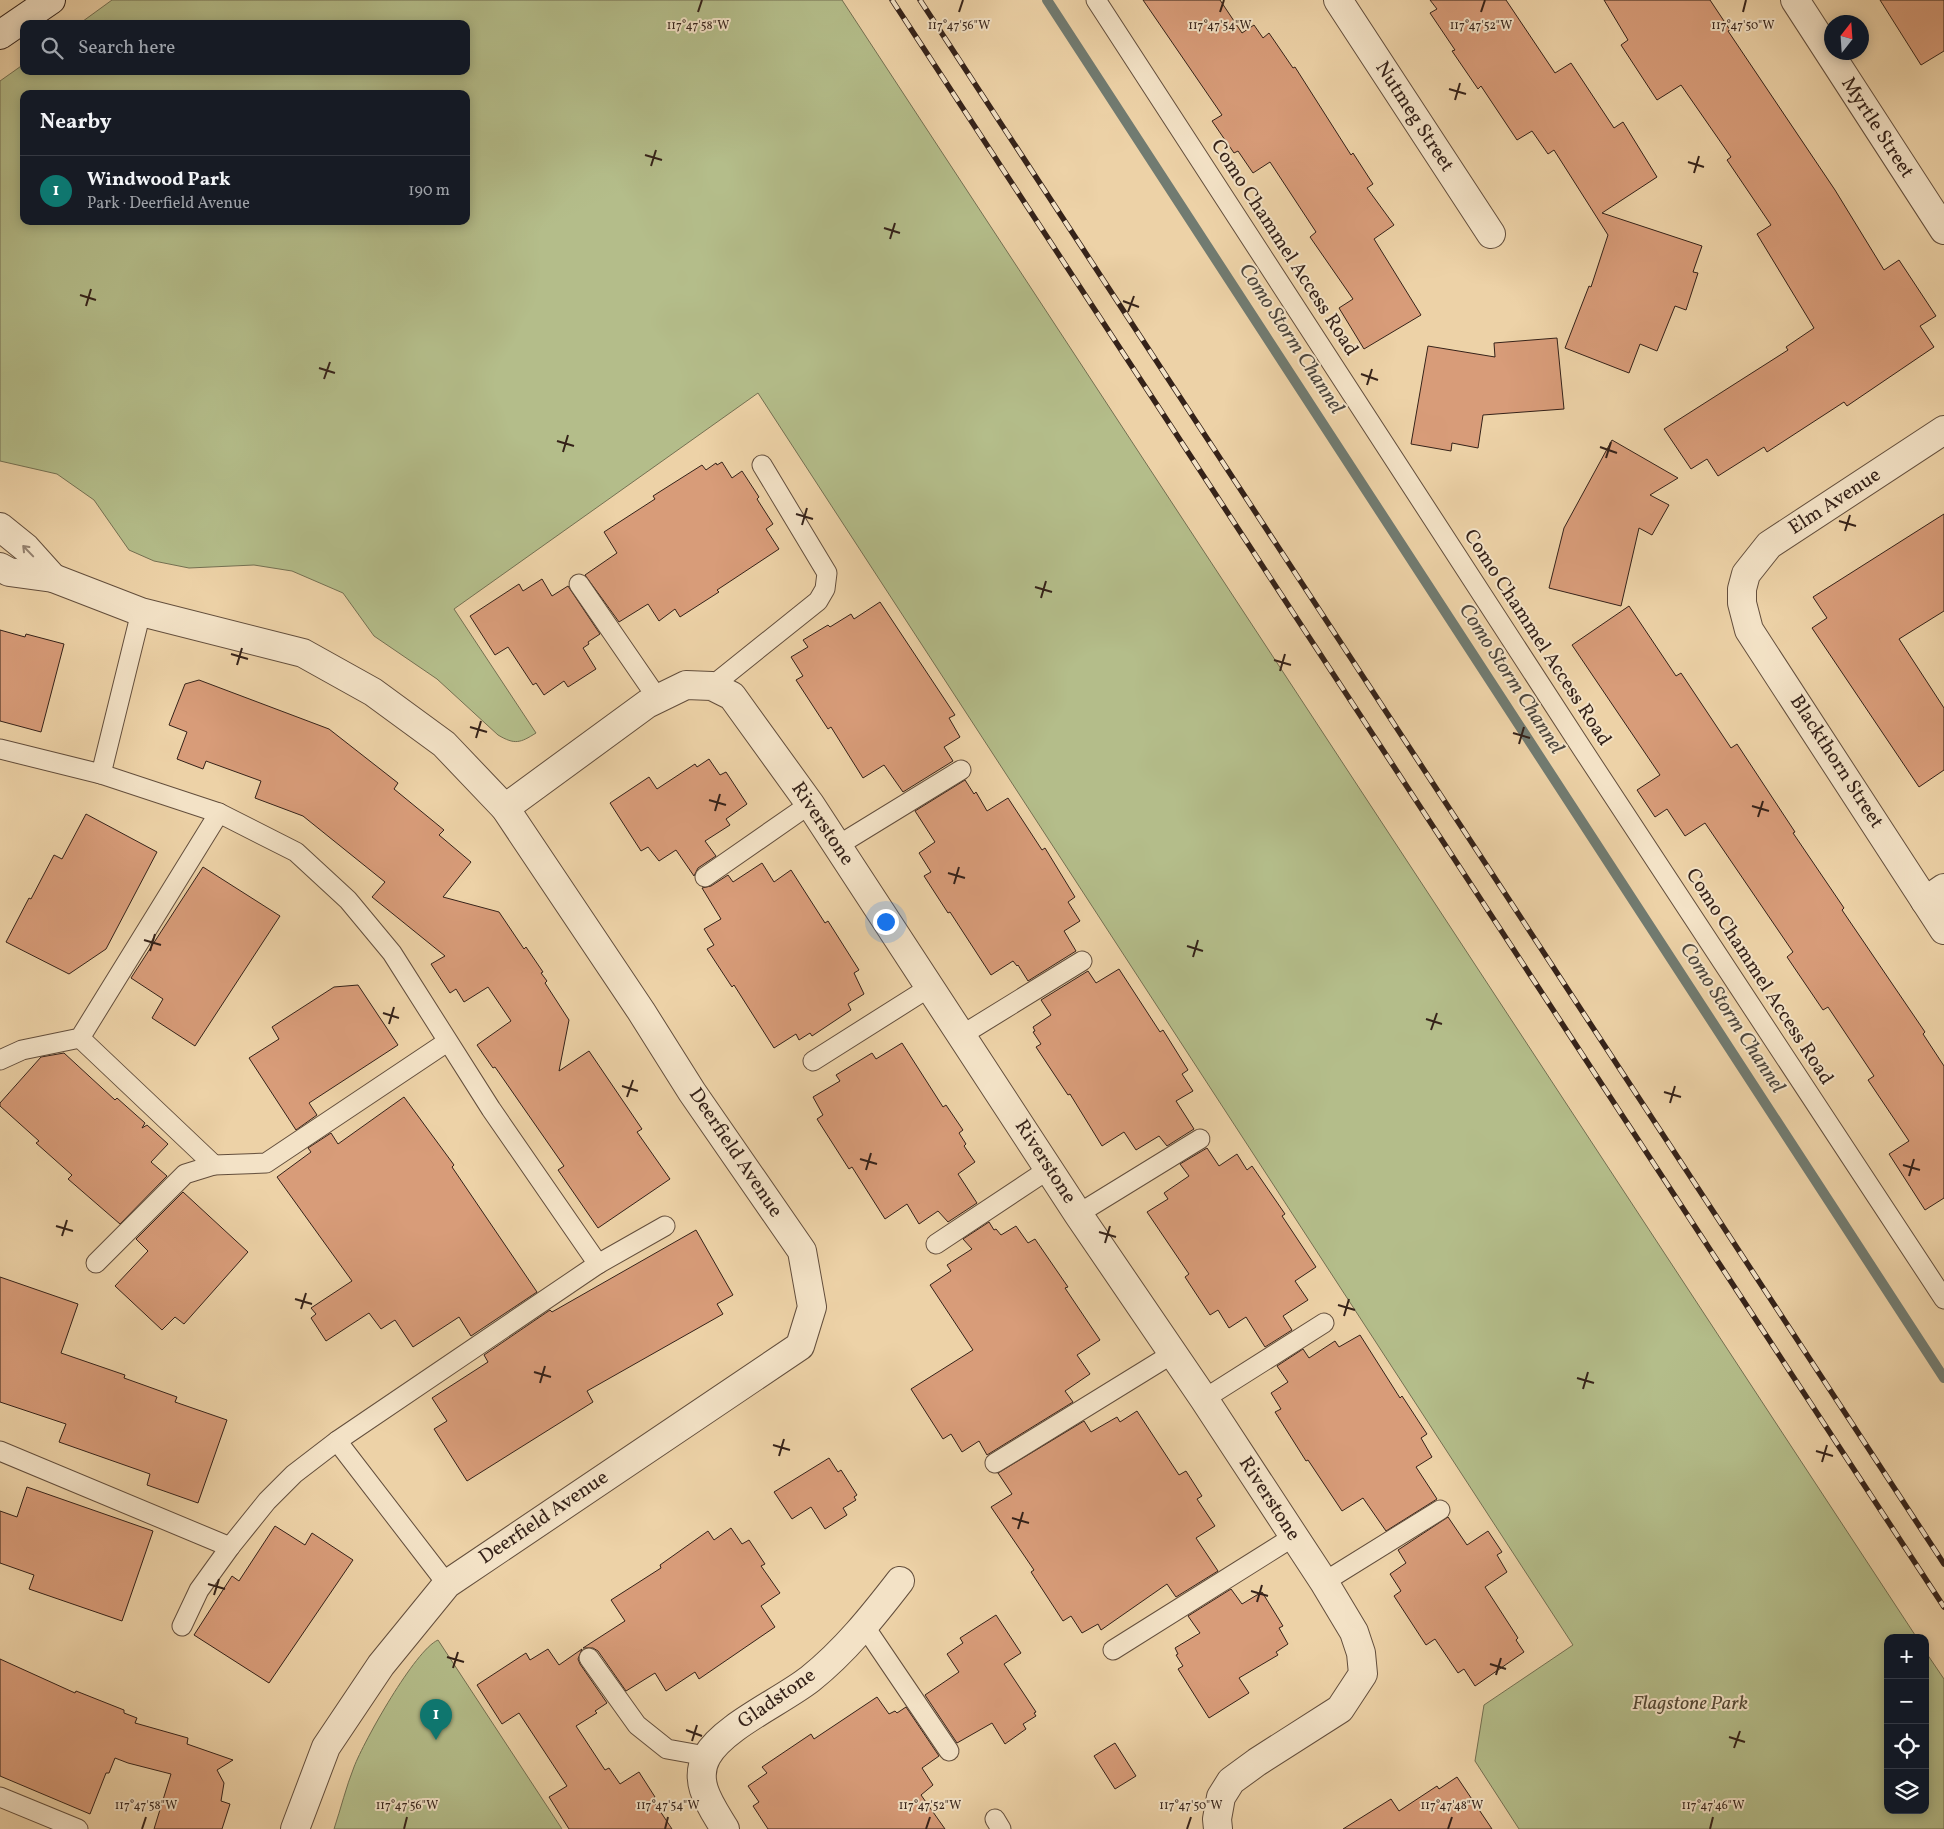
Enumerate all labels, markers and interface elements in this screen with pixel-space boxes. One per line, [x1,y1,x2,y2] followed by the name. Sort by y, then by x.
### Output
[1824,15,1869,60] north arrow
[667,18,729,34] text: 117°47'58"W
[928,18,990,34] text: 117°47'56"W
[1188,18,1252,34] text: 117°47'54"W
[1450,18,1512,34] text: 117°47'52"W
[1711,18,1775,34] text: 117°47'50"W
[20,20,470,75] search box
[38,34,66,62] icon: search
[78,35,175,61] text: Search here
[1368,56,1460,178] street label: Nutmeg Street
[1834,72,1920,184] street label: Myrtle Street
[40,108,111,137] text: Nearby
[1203,134,1365,362] street label: Como Chammel Access Road
[87,167,231,193] text: Windwood Park
[53,180,59,202] text: 1
[408,180,450,202] text: 190 m
[87,193,250,215] text: Park · Deerfield Avenue
[1231,258,1351,420] water label: Como Storm Channel
[1783,462,1887,542] street label: Elm Avenue
[1456,524,1618,752] street label: Como Chammel Access Road
[22,544,34,557] one-way arrow
[1451,598,1571,760] water label: Como Storm Channel
[1782,690,1890,834] street label: Blackthorn Street
[784,777,860,871] street label: Riverstone
[1678,863,1840,1091] street label: Como Chammel Access Road
[873,909,899,935] your location
[1672,937,1792,1099] water label: Como Storm Channel
[681,1083,789,1223] street label: Deerfield Avenue
[1007,1114,1083,1210] street label: Riverstone
[1231,1451,1307,1547] street label: Riverstone
[474,1464,614,1572] street label: Deerfield Avenue
[1884,1634,1929,1814] map controls
[1884,1634,1929,1679] button: +
[732,1662,822,1736] street label: Gladstone
[1884,1679,1929,1724] button: −
[1632,1690,1748,1718] park label: Flagstone Park
[420,1699,452,1740] pin: 1
[1884,1724,1929,1769] button: locate
[1884,1769,1929,1814] button: layers
[115,1798,177,1814] text: 117°47'58"W
[376,1798,438,1814] text: 117°47'56"W
[636,1798,700,1814] text: 117°47'54"W
[899,1798,961,1814] text: 117°47'52"W
[1159,1798,1223,1814] text: 117°47'50"W
[1421,1798,1483,1814] text: 117°47'48"W
[1682,1798,1744,1814] text: 117°47'46"W

